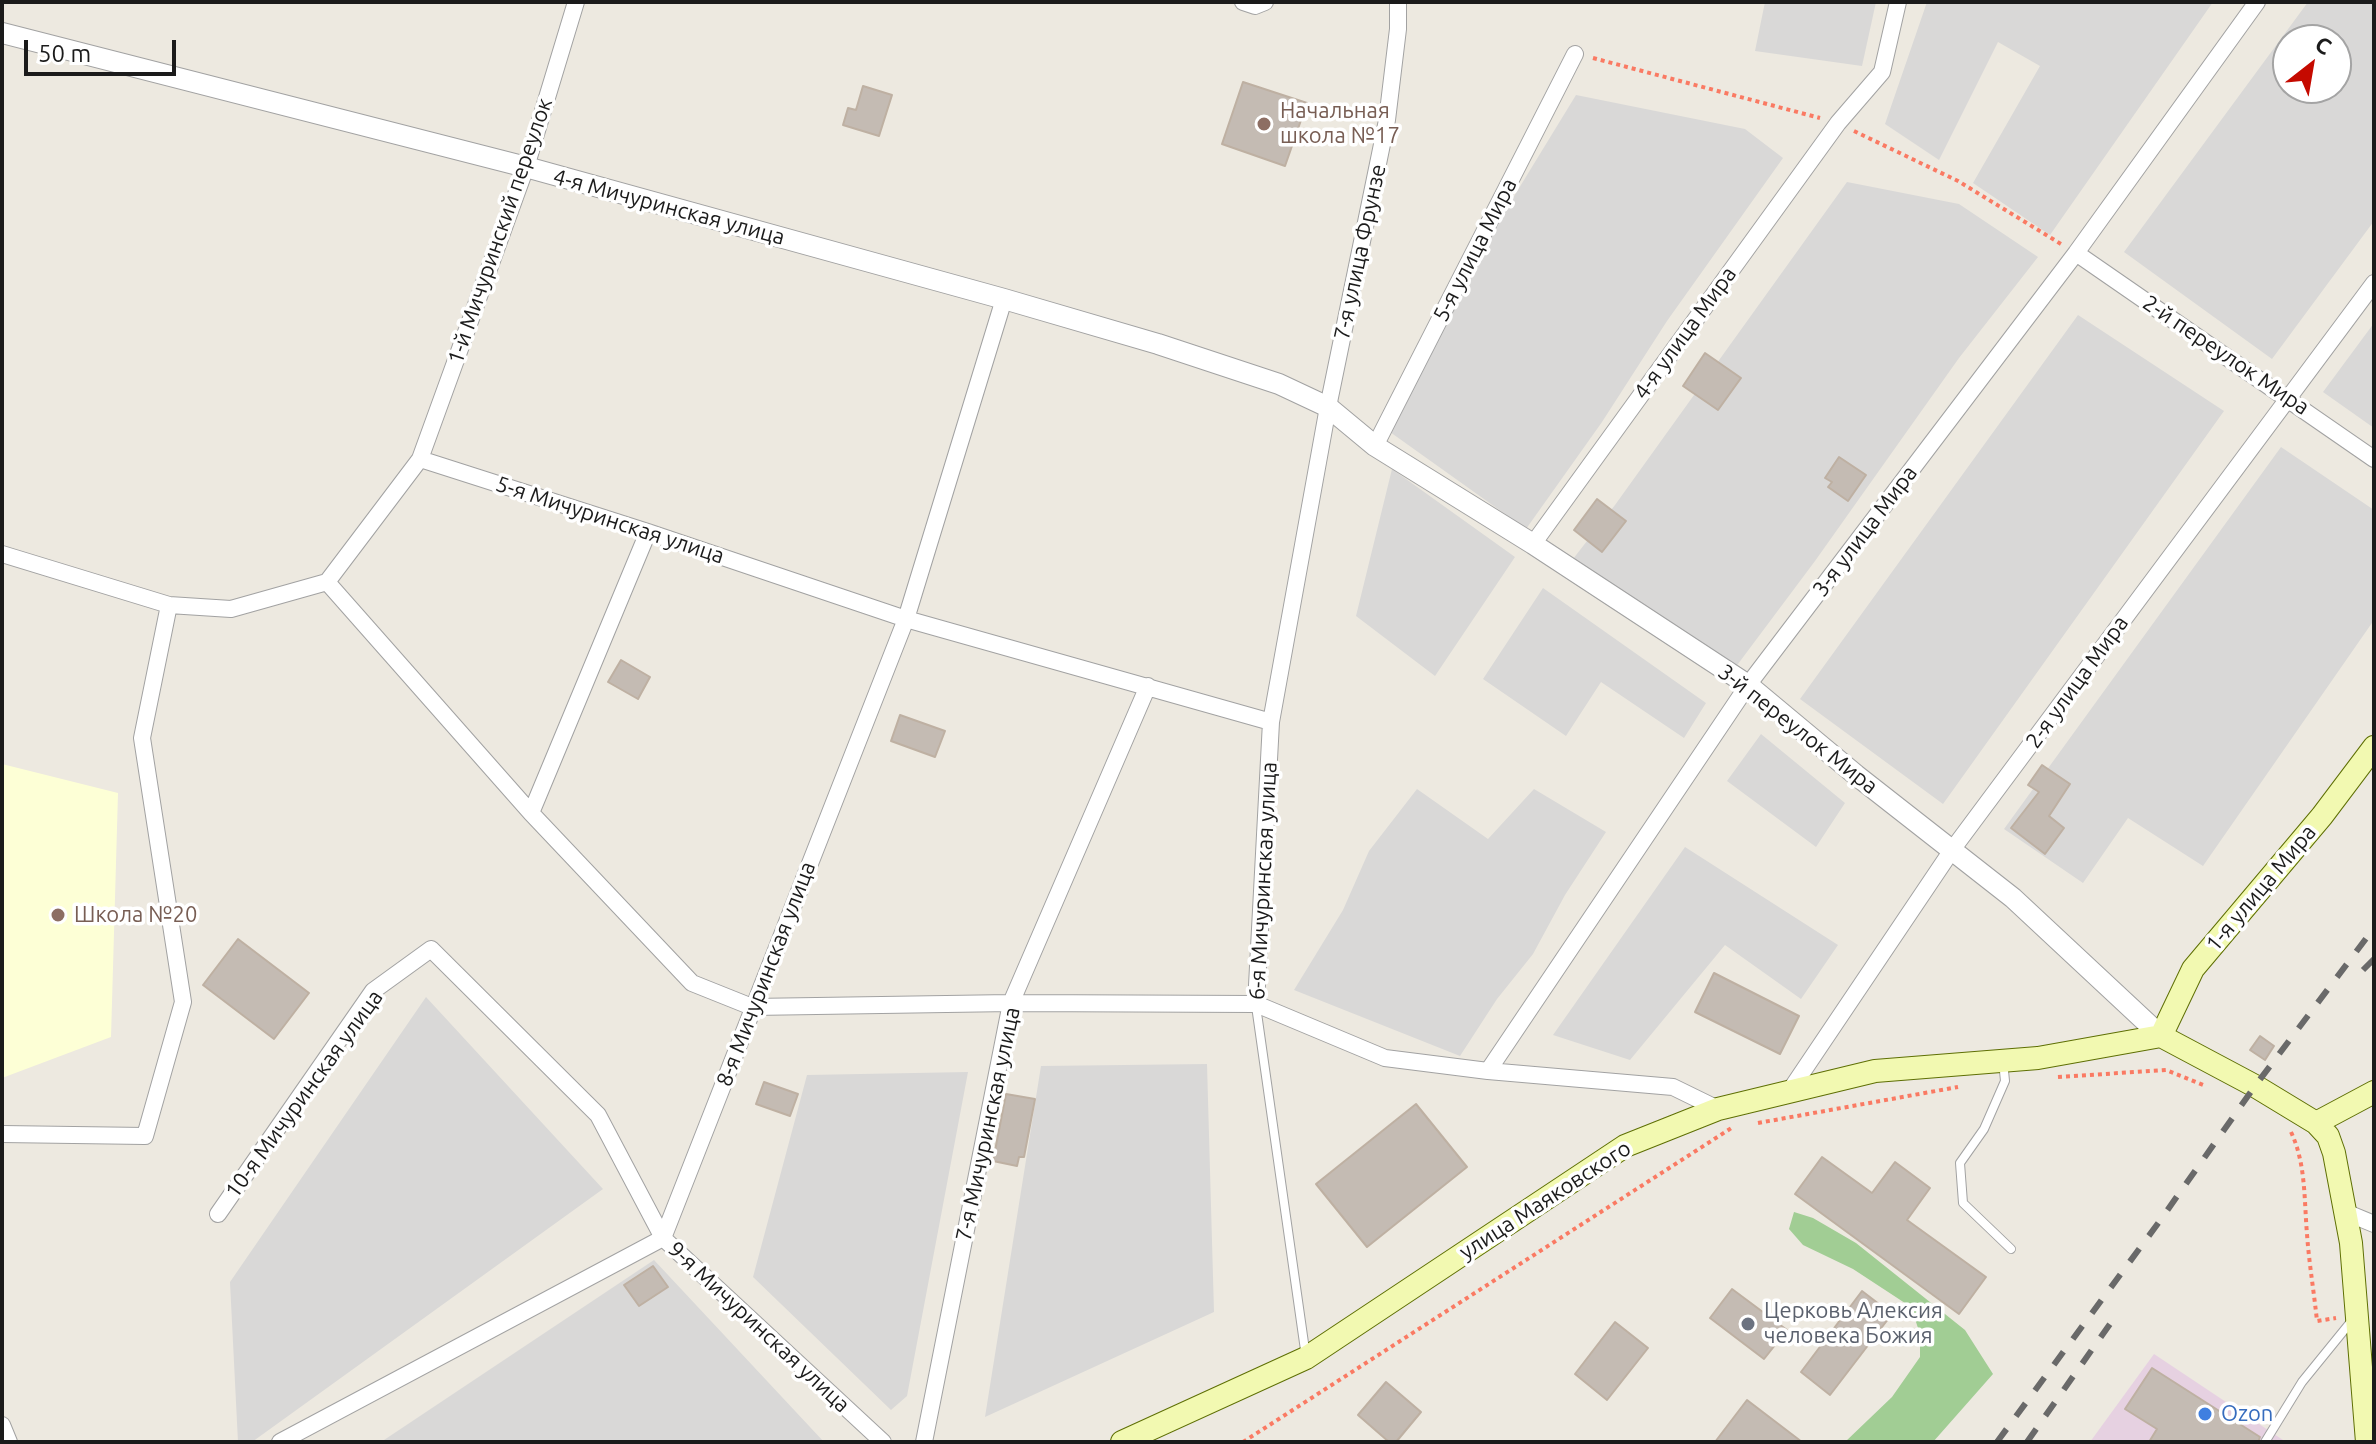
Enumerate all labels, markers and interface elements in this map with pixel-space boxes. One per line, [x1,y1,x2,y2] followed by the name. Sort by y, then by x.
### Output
[28,24,180,74] scale bar
[2272,24,2352,104] north arrow
[2311,30,2336,59] text: С
[38,40,91,67] text: 50 m
[442,95,558,367] street label: 1-й Мичуринский переулок
[1280,98,1400,150] place label: Начальная школа №17
[1255,115,1273,133] marker: Начальная школа №17
[1328,162,1392,342] street label: 7-я улица Фрунзе
[550,163,788,251] street label: 4-я Мичуринская улица
[1428,174,1522,326] street label: 5-я улица Мира
[1628,262,1742,404] street label: 4-я улица Мира
[2138,289,2314,421] street label: 2-й переулок Мира
[1807,460,1923,602] street label: 3-я улица Мира
[492,471,728,569] street label: 5-я Мичуринская улица
[2020,611,2134,753] street label: 2-я улица Мира
[1713,658,1883,800] street label: 3-й переулок Мира
[1244,761,1282,1001] street label: 6-я Мичуринская улица
[2200,819,2322,957] street label: 1-я улица Мира
[711,858,821,1090] street label: 8-я Мичуринская улица
[74,902,197,928] place label: Школа №20
[49,906,67,924] marker: Школа №20
[220,985,388,1203] street label: 10-я Мичуринская улица
[950,1005,1026,1243] street label: 7-я Мичуринская улица
[1454,1135,1636,1265] street label: улица Маяковского
[663,1236,855,1418] street label: 9-я Мичуринская улица
[1764,1298,1943,1350] place label: Церковь Алексия человека Божия
[1739,1315,1757,1333] marker: Церковь Алексия человека Божия
[2221,1401,2273,1427] place label: Ozon
[2196,1405,2214,1423] marker: Ozon

